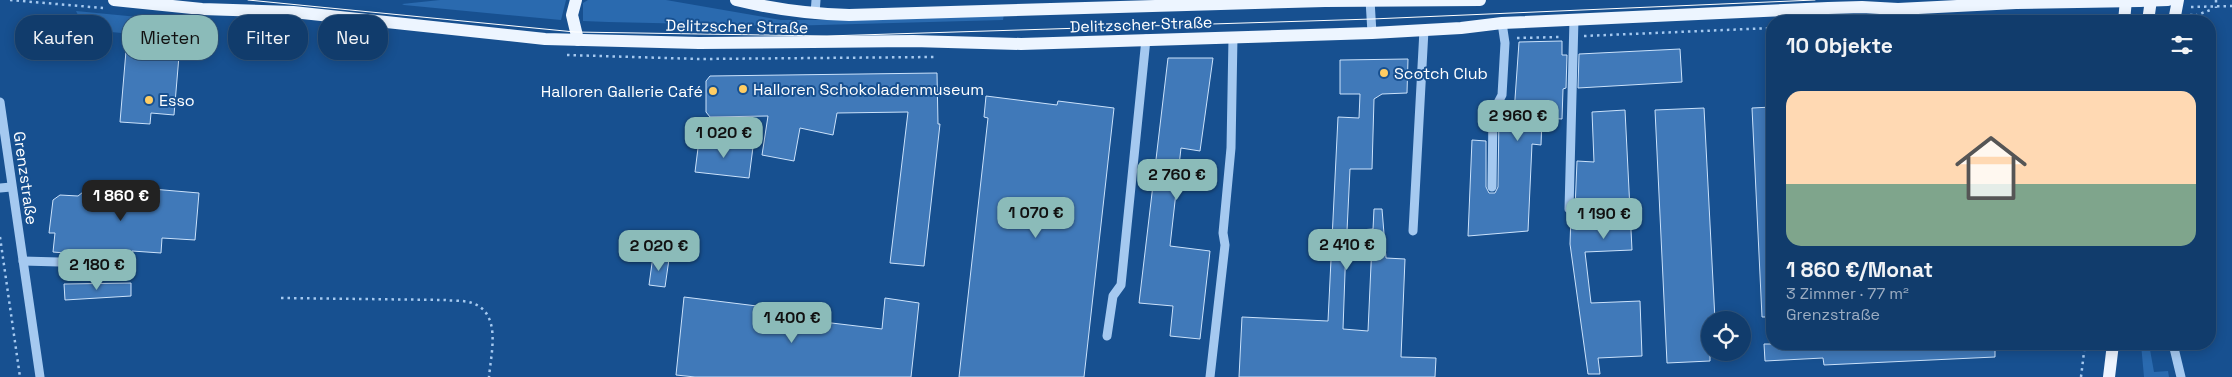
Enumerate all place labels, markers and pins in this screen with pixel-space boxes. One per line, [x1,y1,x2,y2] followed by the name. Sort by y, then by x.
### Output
[1394,63,1488,84] place label: Scotch Club
[1378,67,1390,79] marker: Scotch Club
[753,79,984,100] place label: Halloren Schokoladenmuseum
[541,81,703,102] place label: Halloren Gallerie Café
[737,83,749,95] marker: Halloren Schokoladenmuseum
[707,85,719,97] marker: Halloren Gallerie Café
[159,90,195,111] place label: Esso
[143,94,155,106] marker: Esso
[1472,100,1564,142] pin: 2 960 €
[678,116,770,159] pin: 1 020 €
[1131,158,1223,201] pin: 2 760 €
[75,180,167,222] pin: 1 860 €
[990,196,1082,239] pin: 1 070 €
[1558,198,1650,240] pin: 1 190 €
[1301,228,1393,271] pin: 2 410 €
[613,230,705,272] pin: 2 020 €
[51,248,143,291] pin: 2 180 €
[746,302,838,344] pin: 1 400 €

